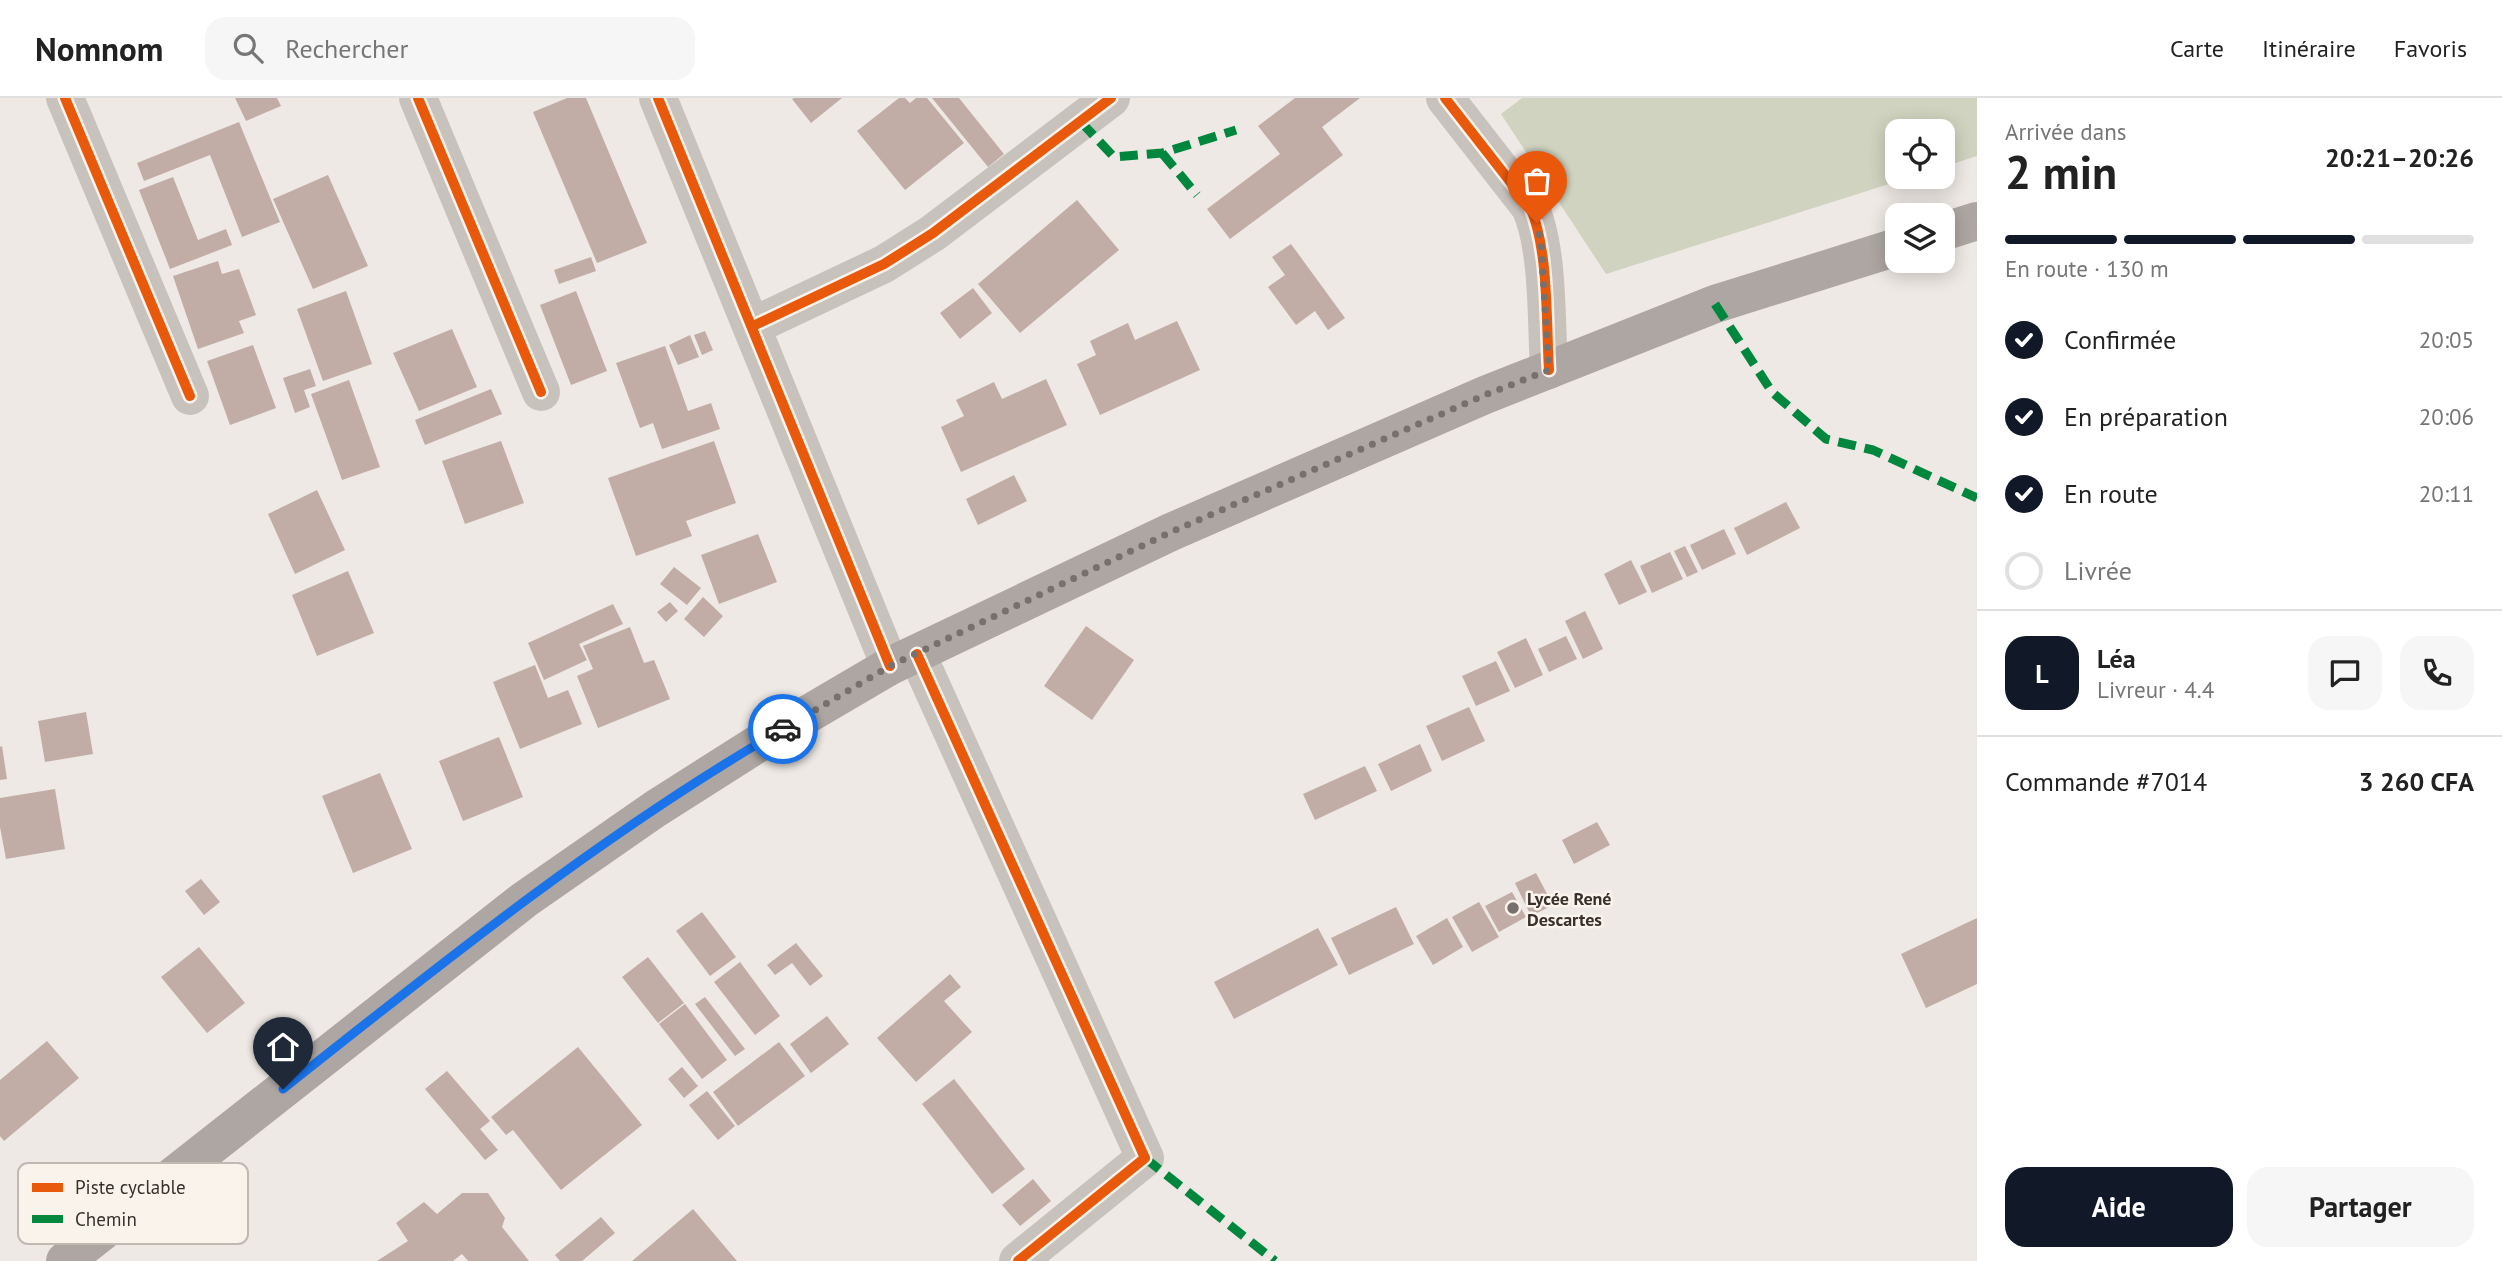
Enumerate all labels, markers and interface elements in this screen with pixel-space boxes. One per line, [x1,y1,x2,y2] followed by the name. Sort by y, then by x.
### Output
[205,17,695,80] search box
[35,27,163,70] text: Nomnom
[229,29,267,67] icon: search
[285,32,408,65] text: Rechercher
[2170,33,2224,64] text: Carte
[2262,33,2356,64] text: Itinéraire
[2394,33,2467,64] text: Favoris
[2005,117,2126,146] text: Arrivée dans
[1885,119,1955,273] map controls
[1885,119,1955,189] button: locate
[2325,141,2474,174] text: 20:21–20:26
[2005,142,2117,202] text: 2 min
[1507,151,1567,223] pin
[1518,162,1556,200] icon: bag
[1885,203,1955,273] button: layers
[2005,254,2169,283] text: En route · 130 m
[2005,321,2043,359] icon: check
[2064,323,2176,356] text: Confirmée
[2419,325,2474,354] text: 20:05
[2005,398,2043,436] icon: check
[2064,400,2228,433] text: En préparation
[2419,402,2474,431] text: 20:06
[2005,475,2043,513] icon: check
[2064,477,2158,510] text: En route
[2419,479,2474,508] text: 20:11
[2064,554,2132,587] text: Livrée
[2308,636,2382,710] button: chat
[2400,636,2474,710] button: phone
[2097,642,2136,675] text: Léa
[2035,657,2049,690] text: L
[2097,675,2214,704] text: Livreur · 4.4
[748,694,818,764] courier
[764,710,802,748] icon: car
[2005,765,2207,798] text: Commande #7014
[2359,765,2474,798] text: 3 260 CFA
[1527,887,1612,931] place label: Lycée René Descartes
[1505,900,1521,916] marker: Lycée René Descartes
[253,1017,313,1089] pin
[264,1028,302,1066] icon: home
[18,1163,248,1244] legend
[2005,1167,2233,1247] button: Aide
[2247,1167,2474,1247] button: Partager
[75,1175,186,1199] text: Piste cyclable
[75,1207,137,1231] text: Chemin

